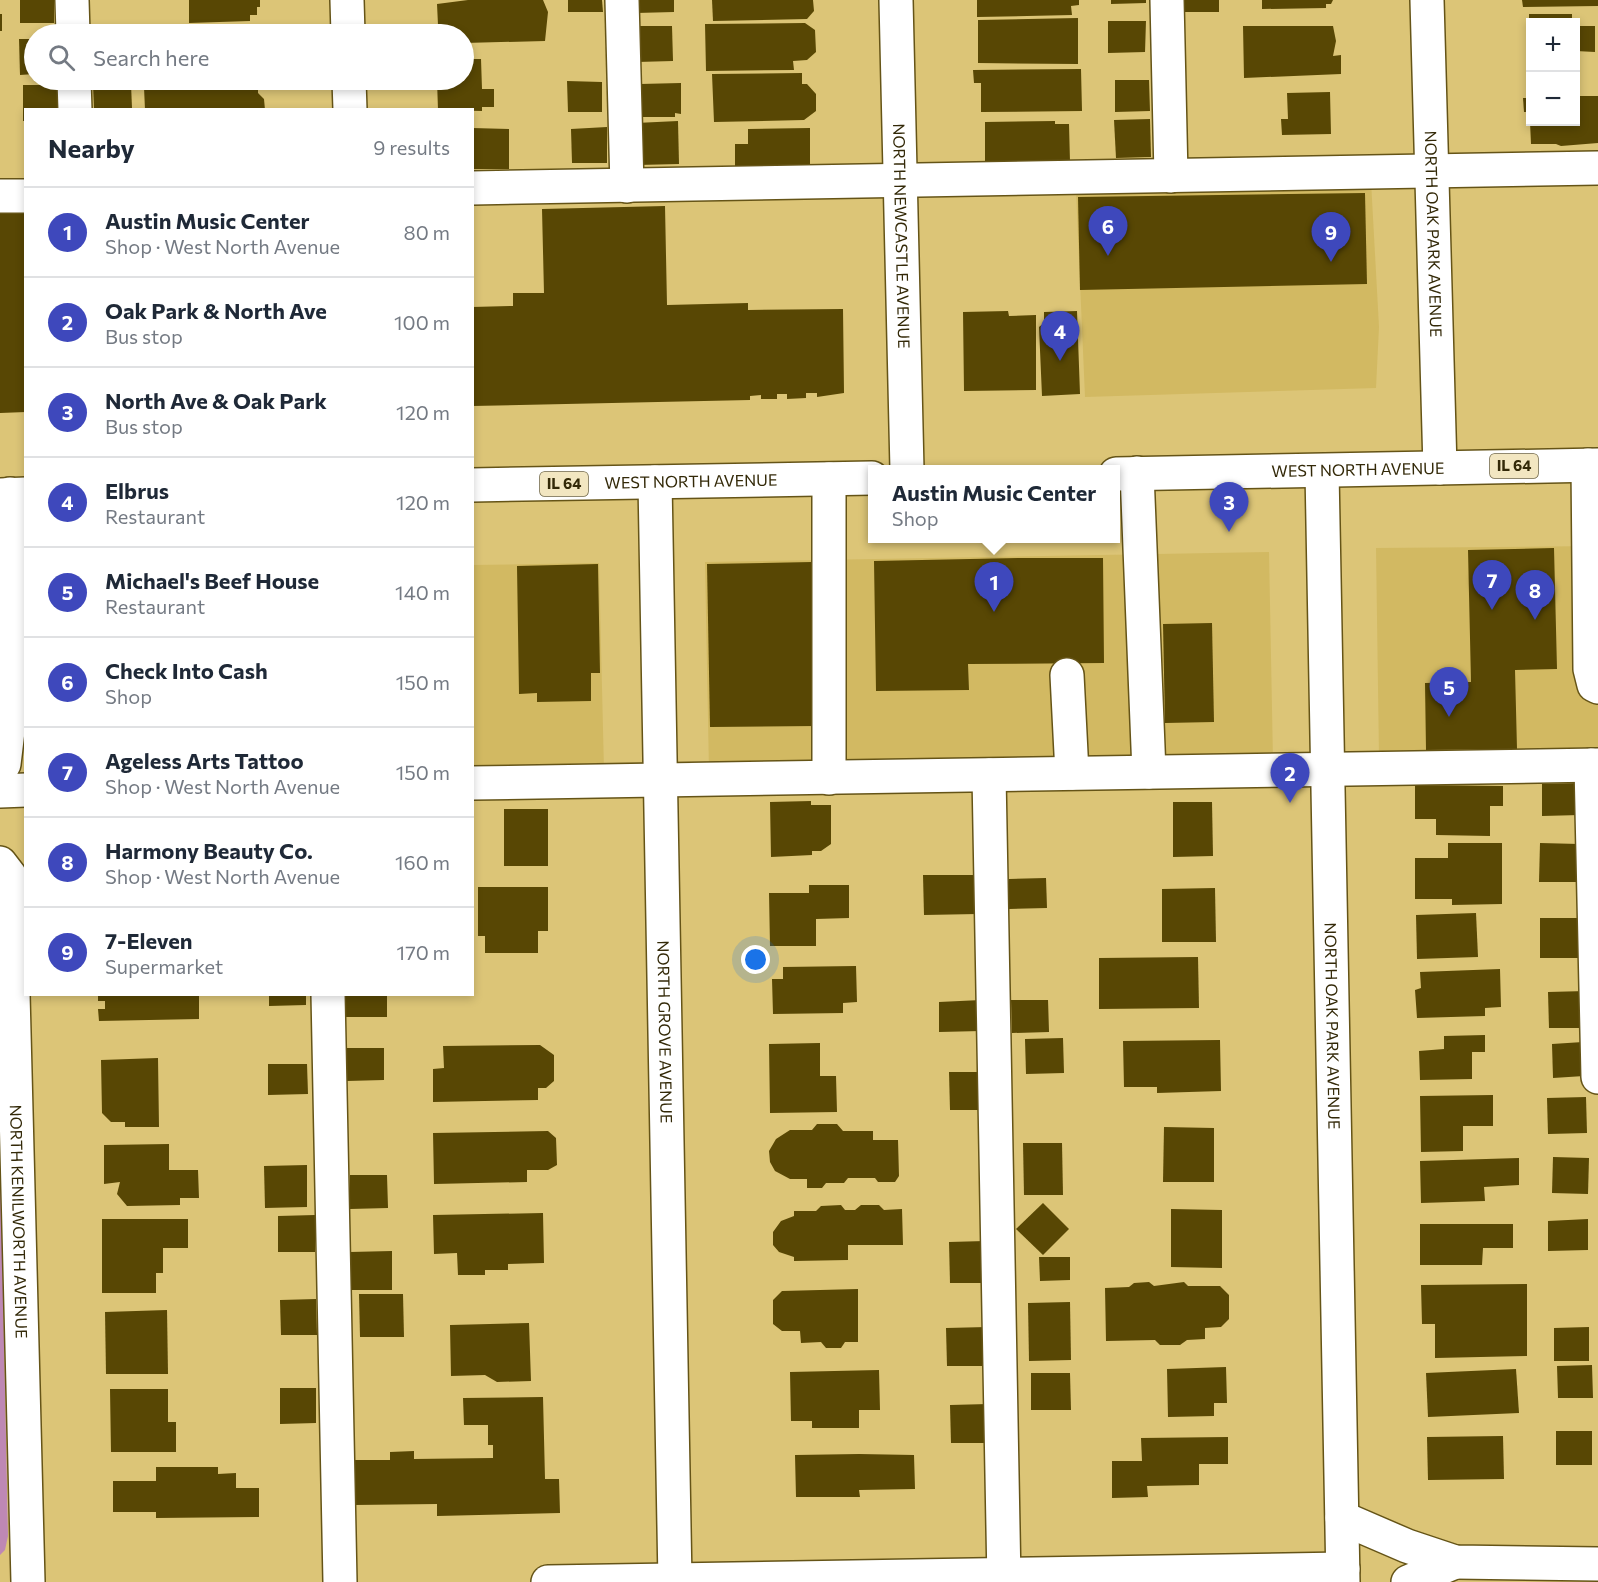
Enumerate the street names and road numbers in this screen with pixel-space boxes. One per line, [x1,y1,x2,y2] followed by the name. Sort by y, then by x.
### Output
[890,123,914,349] street label: NORTH NEWCASTLE AVENUE
[1422,130,1446,338] street label: NORTH OAK PARK AVENUE
[1490,454,1538,478] road number: IL 64
[1271,458,1445,480] street label: WEST NORTH AVENUE
[604,470,778,492] street label: WEST NORTH AVENUE
[540,472,588,496] road number: IL 64
[1322,922,1344,1129] street label: NORTH OAK PARK AVENUE
[654,940,677,1124] street label: NORTH GROVE AVENUE
[7,1104,32,1339] street label: NORTH KENILWORTH AVENUE

